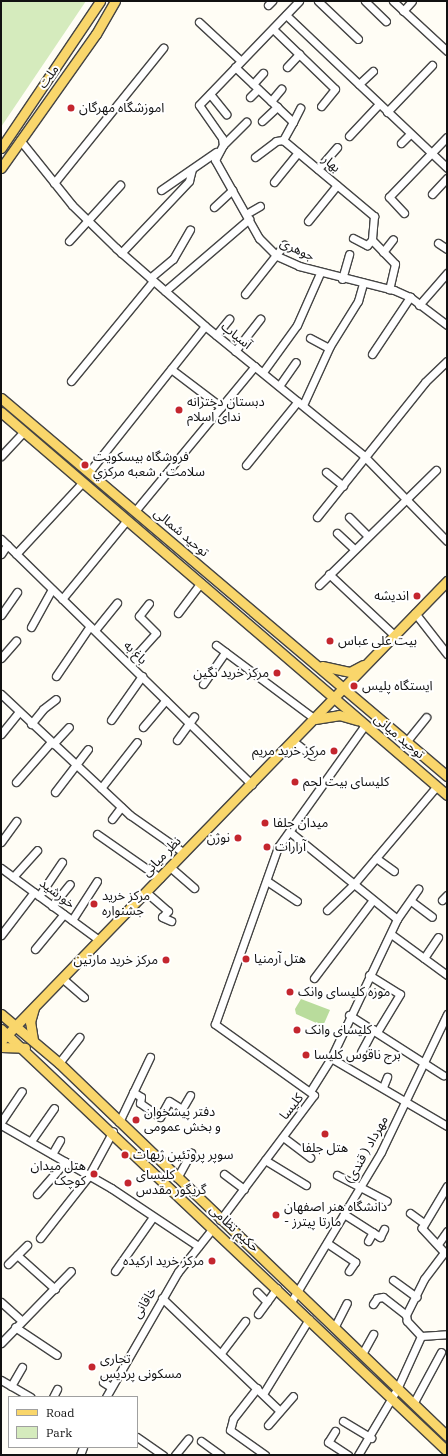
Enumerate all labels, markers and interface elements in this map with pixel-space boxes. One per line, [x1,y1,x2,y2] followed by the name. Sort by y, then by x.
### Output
[35,62,63,92] street label: ملت
[79,100,164,116] place label: اموزشگاه مهرگان
[66,103,76,113] marker: اموزشگاه مهرگان
[319,152,343,176] street label: بهار
[277,235,317,265] street label: جوهری
[218,319,254,353] street label: آسیاب
[187,395,265,426] place label: دبستان دخترانه ندای اسلام
[174,405,184,415] marker: دبستان دخترانه ندای اسلام
[93,450,205,481] place label: فروشگاه بيسكويت سلامت ، شعبه مركزي
[80,460,90,470] marker: فروشگاه بيسكويت سلامت ، شعبه مركزي
[150,506,212,560] street label: توحید شمالی
[374,588,409,604] place label: اندیشه
[412,591,422,601] marker: اندیشه
[338,633,417,649] place label: بیت علی عباس
[325,636,335,646] marker: بیت علی عباس
[120,638,150,668] street label: باغ به
[193,665,269,681] place label: مرکز خرید نگین
[272,668,282,678] marker: مرکز خرید نگین
[362,678,433,694] place label: ایستگاه پلیس
[349,681,359,691] marker: ایستگاه پلیس
[371,711,427,763] street label: توحید میانی
[252,743,326,759] place label: مرکز خرید مریم
[329,746,339,756] marker: مرکز خرید مریم
[303,774,389,790] place label: کلیسای بیت لحم
[290,777,300,787] marker: کلیسای بیت لحم
[273,815,328,831] place label: میدان جلفا
[260,818,270,828] marker: میدان جلفا
[207,830,230,846] place label: نوژن
[233,833,243,843] marker: نوژن
[139,834,185,880] street label: نظر میانی
[275,839,306,855] place label: آرارات
[262,842,272,852] marker: آرارات
[36,876,78,912] street label: خورشید
[102,889,150,920] place label: مرکز خرید جشنواره
[89,899,99,909] marker: مرکز خرید جشنواره
[254,951,306,967] place label: هتل آرمنیا
[74,952,158,968] place label: مرکز خرید مارتین
[241,954,251,964] marker: هتل آرمنیا
[161,955,171,965] marker: مرکز خرید مارتین
[298,984,390,1000] place label: موزه کلیسای وانک
[285,987,295,997] marker: موزه کلیسای وانک
[305,1022,372,1038] place label: کلیسای وانک
[292,1025,302,1035] marker: کلیسای وانک
[314,1047,401,1063] place label: برج ناقوس کلیسا
[301,1050,311,1060] marker: برج ناقوس کلیسا
[277,1091,307,1123] street label: کلیسا
[144,1105,221,1136] place label: دفتر پیشخوان و بخش عمومی
[342,1113,392,1187] street label: مهرداد ( قندی)
[131,1115,141,1125] marker: دفتر پیشخوان و بخش عمومی
[320,1129,330,1139] marker: هتل جلفا
[302,1140,348,1156] place label: هتل جلفا
[133,1147,233,1163] place label: سوپر پروتئین ژیهات
[120,1150,130,1160] marker: سوپر پروتئین ژیهات
[31,1159,86,1190] place label: هتل میدان کوچک
[136,1168,206,1199] place label: کلیسای گریگور مقدس
[89,1169,99,1179] marker: هتل میدان کوچک
[123,1178,133,1188] marker: کلیسای گریگور مقدس
[284,1200,387,1231] place label: دانشگاه هنر اصفهان - مارتا پیترز
[206,1202,262,1256] street label: حکیم نظامی
[271,1210,281,1220] marker: دانشگاه هنر اصفهان - مارتا پیترز
[123,1253,204,1269] place label: مرکز خرید ارکیده
[207,1256,217,1266] marker: مرکز خرید ارکیده
[129,1284,161,1322] street label: خاقانی
[100,1352,182,1383] place label: تجاری مسکونی پردیس
[87,1362,97,1372] marker: تجاری مسکونی پردیس
[8,1396,138,1448] legend
[46,1405,75,1420] text: Road
[46,1425,72,1440] text: Park

